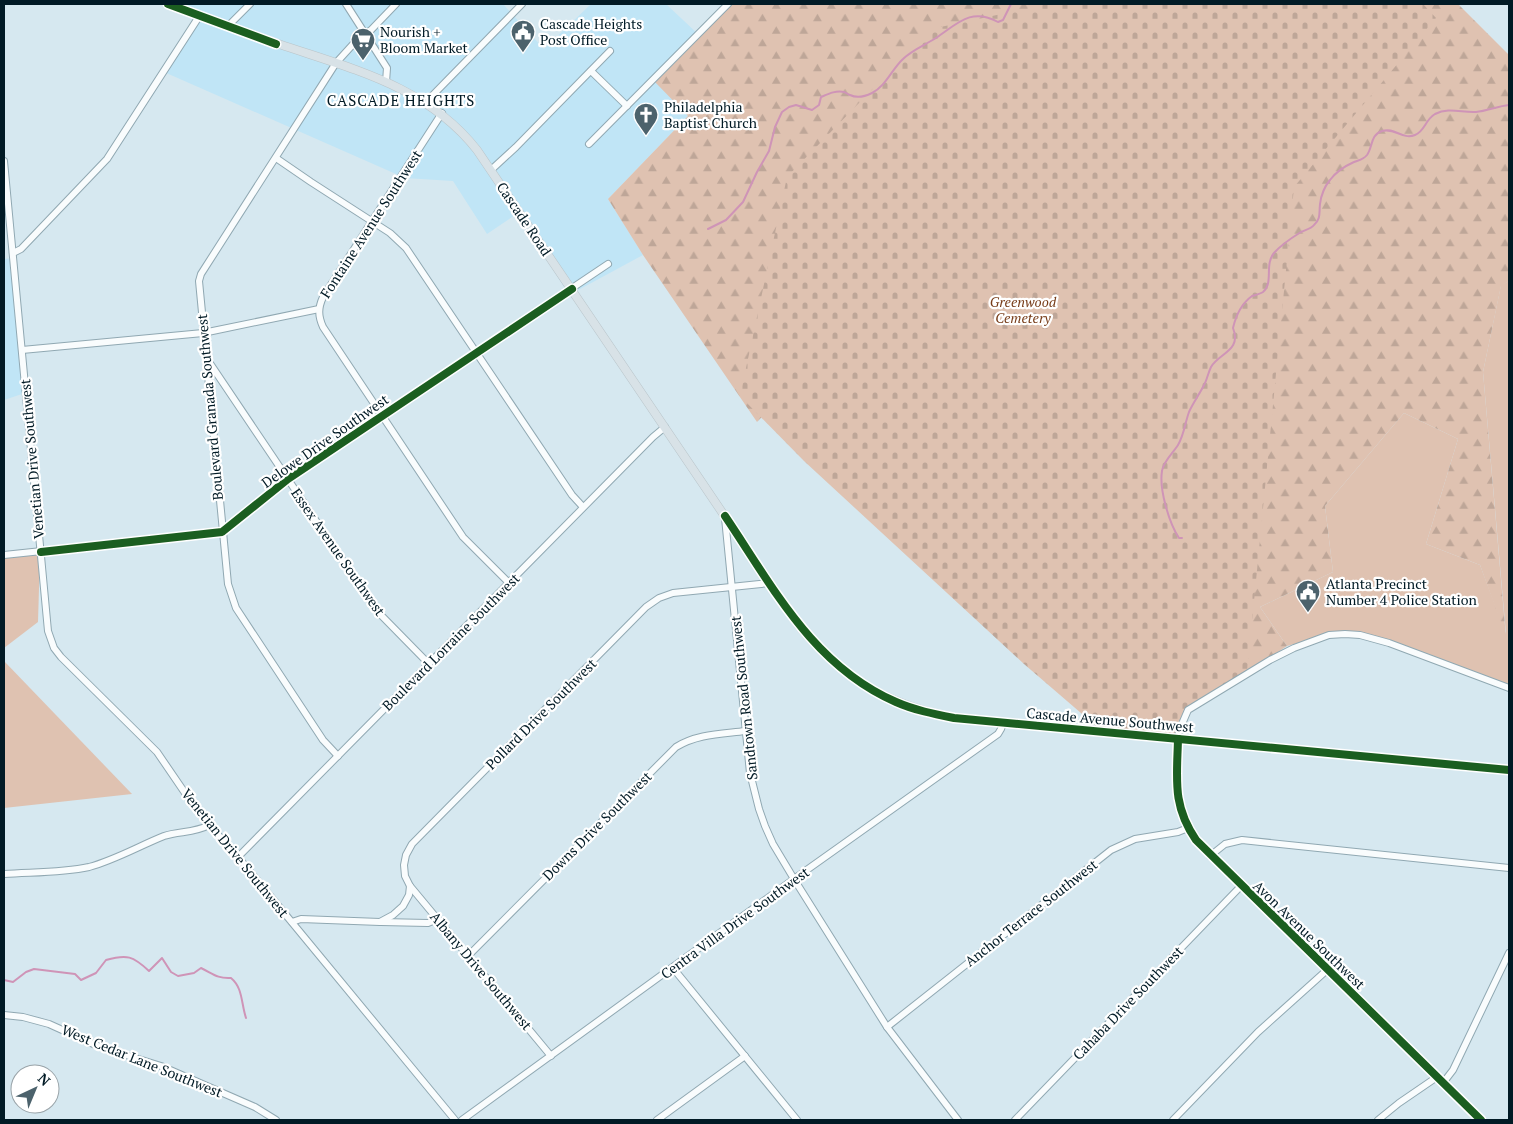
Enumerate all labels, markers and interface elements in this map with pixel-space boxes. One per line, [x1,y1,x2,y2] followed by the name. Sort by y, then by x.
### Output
[540,14,642,49] place label: Cascade Heights Post Office
[510,19,536,53] public building icon: Cascade Heights Post Office
[380,22,468,57] place label: Nourish + Bloom Market
[350,27,376,61] supermarket icon: Nourish + Bloom Market
[327,90,475,110] district label: CASCADE HEIGHTS
[664,97,757,132] place label: Philadelphia Baptist Church
[633,102,659,136] church icon: Philadelphia Baptist Church
[316,145,426,301] street label: Fontaine Avenue Southwest
[493,178,556,260] street label: Cascade Road
[990,292,1057,327] park label: Greenwood Cemetery
[192,312,227,501] street label: Boulevard Granada Southwest
[15,377,48,540] street label: Venetian Drive Southwest
[257,389,393,492] street label: Delowe Drive Southwest
[287,484,390,620] street label: Essex Avenue Southwest
[378,568,524,715] street label: Boulevard Lorraine Southwest
[1326,574,1477,609] place label: Atlanta Precinct Number 4 Police Station
[1295,579,1321,613] public building icon: Atlanta Precinct Number 4 Police Station
[725,614,762,781] street label: Sandtown Road Southwest
[481,654,601,773] street label: Pollard Drive Southwest
[1026,703,1195,736] street label: Cascade Avenue Southwest
[538,766,656,884] street label: Downs Drive Southwest
[177,784,294,922] street label: Venetian Drive Southwest
[960,854,1102,970] street label: Anchor Terrace Southwest
[657,862,813,983] street label: Centra Villa Drive Southwest
[1249,876,1370,994] street label: Avon Avenue Southwest
[426,907,537,1034] street label: Albany Drive Southwest
[1068,941,1188,1064] street label: Cahaba Drive Southwest
[59,1020,226,1102] street label: West Cedar Lane Southwest
[10,1064,60,1114] north arrow
[34,1069,55,1090] text: N

